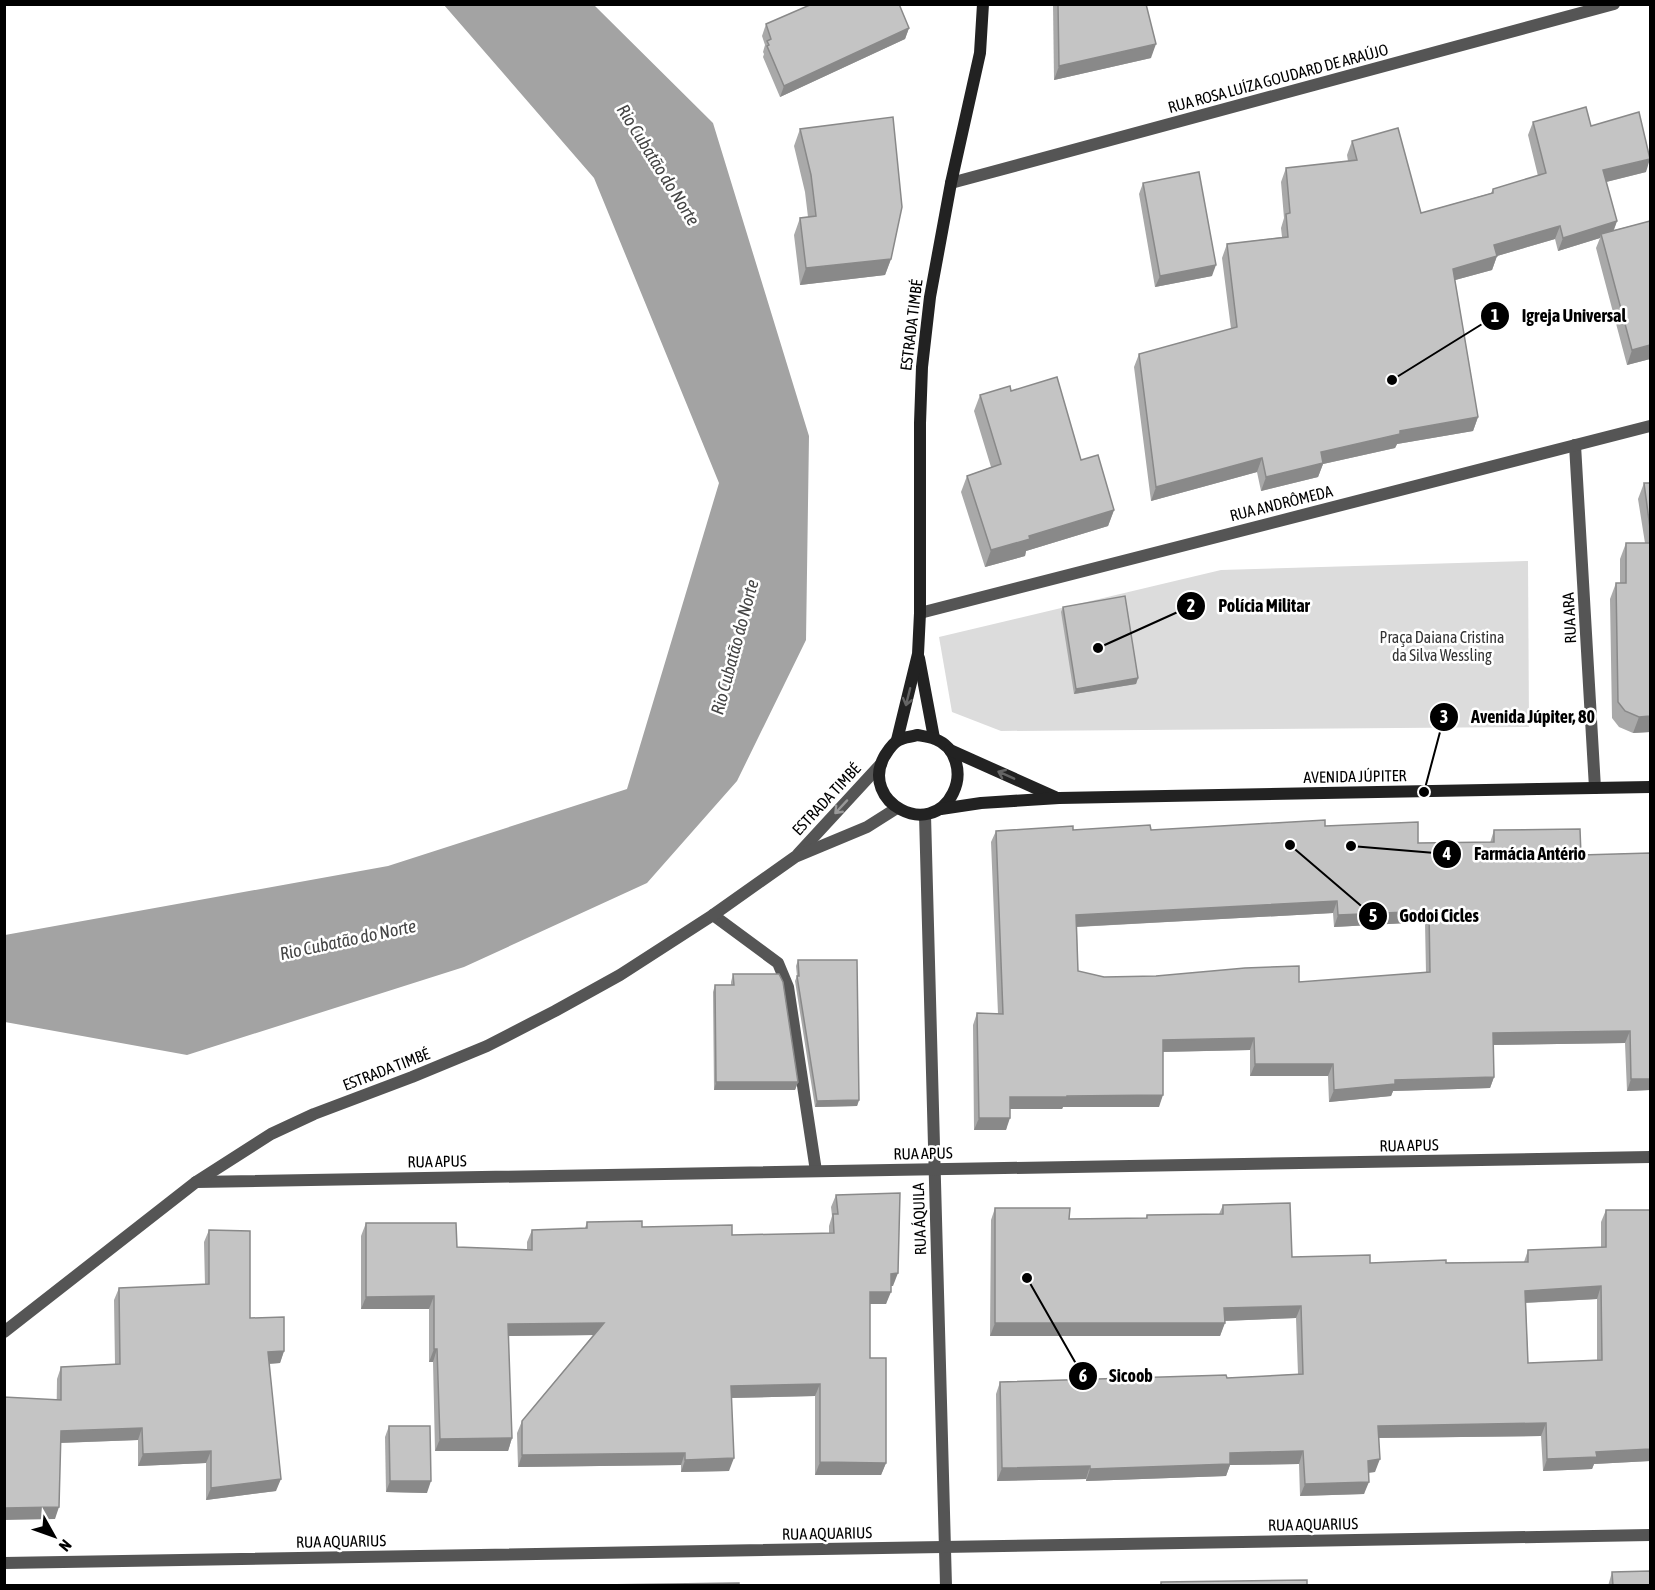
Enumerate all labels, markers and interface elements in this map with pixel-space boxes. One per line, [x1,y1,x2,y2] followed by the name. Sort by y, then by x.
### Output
[1166,40,1390,116] street label: RUA ROSA LUÍZA GOUDARD DE ARAÚJO
[613,100,704,229] water label: Rio Cubatão do Norte
[896,278,926,372] street label: ESTRADA TIMBÉ
[1480,298,1638,334] callout: Igreja Universal
[1491,305,1499,326] text: 1
[1522,305,1626,326] text: Igreja Universal
[1228,481,1334,524] street label: RUA ANDRÔMEDA
[706,577,763,717] water label: Rio Cubatão do Norte
[1176,588,1322,624] callout: Polícia Militar
[1559,592,1579,644] street label: RUA ARA
[1187,595,1195,616] text: 2
[1218,595,1310,616] text: Polícia Militar
[1380,628,1504,665] park label: Praça Daiana Cristina da Silva Wessling
[901,687,913,706] one-way arrow
[1429,699,1607,735] callout: Avenida Júpiter, 80
[1440,706,1448,727] text: 3
[1470,706,1595,727] text: Avenida Júpiter, 80
[788,759,864,839] street label: ESTRADA TIMBÉ
[1303,766,1407,786] street label: AVENIDA JÚPITER
[997,769,1015,780] one-way arrow
[834,799,848,814] one-way arrow
[1432,836,1598,872] callout: Farmácia Antério
[1442,843,1451,864] text: 4
[1474,843,1586,864] text: Farmácia Antério
[1358,898,1491,934] callout: Godoi Cicles
[1369,905,1377,926] text: 5
[1399,905,1479,926] text: Godoi Cicles
[278,915,418,964] water label: Rio Cubatão do Norte
[340,1044,432,1094] street label: ESTRADA TIMBÉ
[1379,1135,1439,1155] street label: RUA APUS
[893,1143,953,1163] street label: RUA APUS
[407,1151,467,1171] street label: RUA APUS
[909,1182,929,1255] street label: RUA ÁQUILA
[1068,1358,1165,1394] callout: Sicoob
[1079,1365,1087,1386] text: 6
[1109,1365,1153,1386] text: Sicoob
[24,1506,84,1566] north arrow
[1268,1514,1359,1534] street label: RUA AQUARIUS
[782,1523,873,1543] street label: RUA AQUARIUS
[296,1531,387,1551] street label: RUA AQUARIUS
[56,1536,75,1555] text: N

